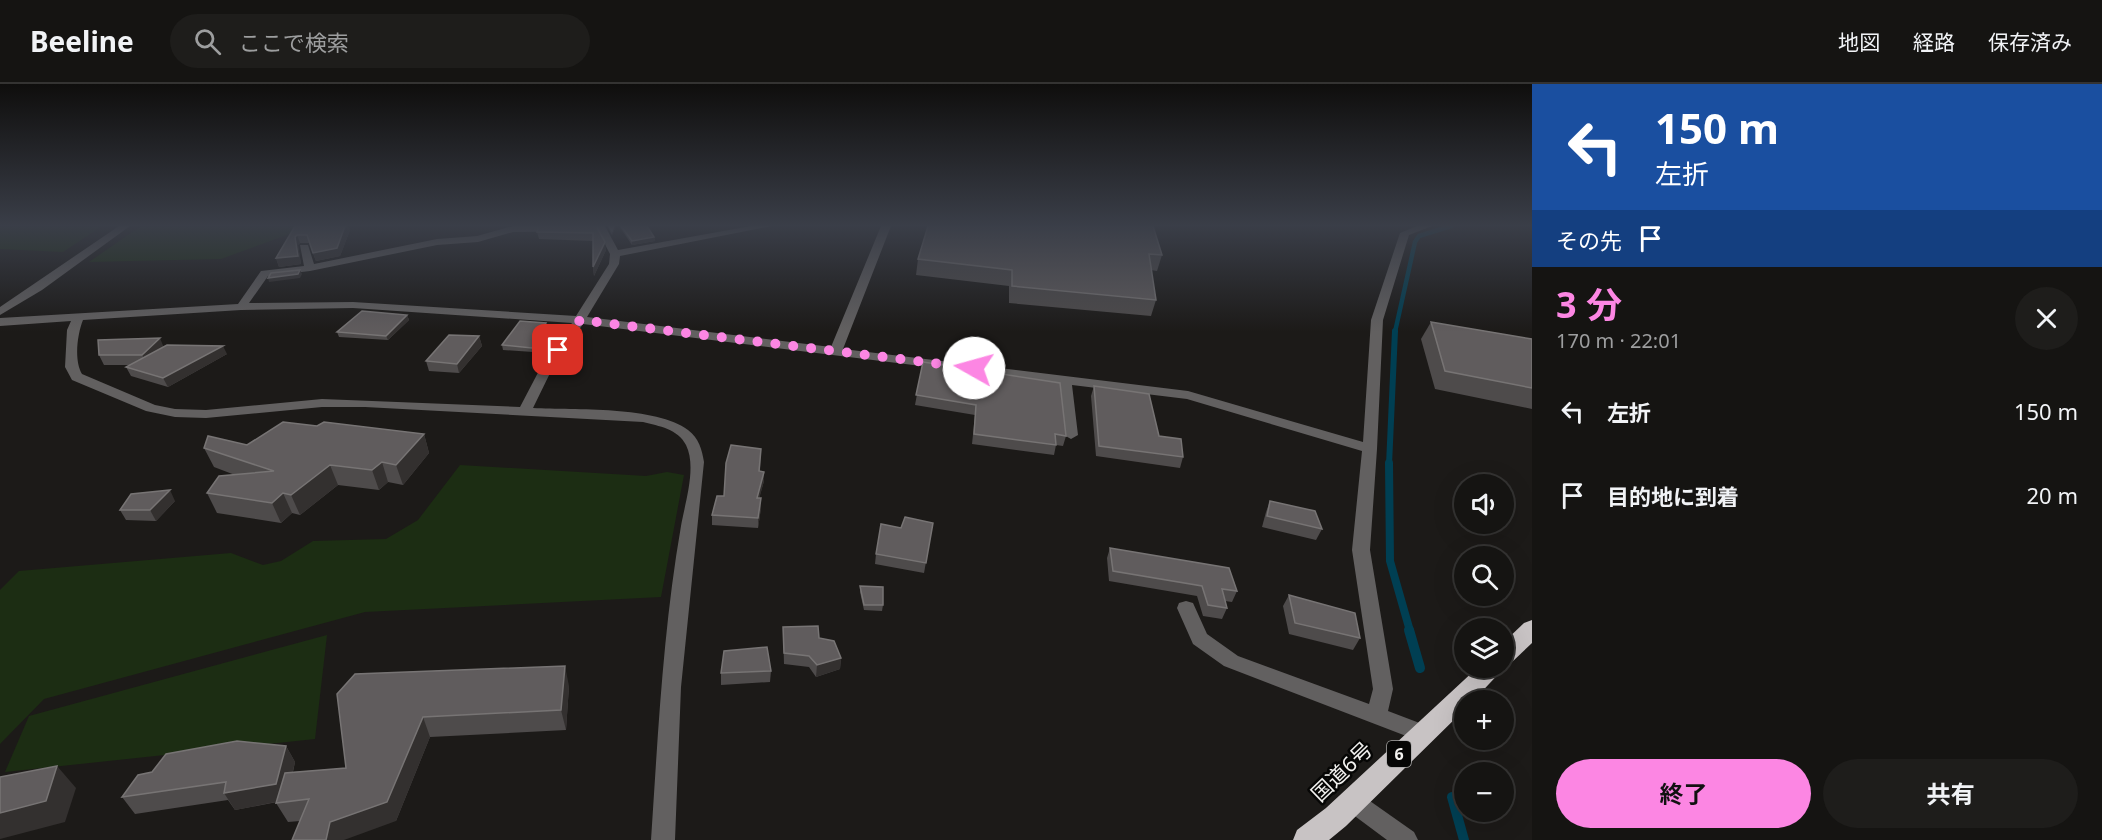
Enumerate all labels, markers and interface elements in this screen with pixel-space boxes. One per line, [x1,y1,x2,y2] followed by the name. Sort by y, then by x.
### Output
[170,14,590,68] search box
[30,22,134,60] text: Beeline
[191,25,224,58] icon: search
[239,27,349,57] text: ここで検索
[1838,28,1880,56] text: 地図
[1913,28,1955,56] text: 経路
[1988,28,2072,56] text: 保存済み
[1655,99,1779,156] text: 150 m
[1556,108,1634,186] icon: left
[1655,155,1709,192] text: 左折
[1634,222,1667,255] icon: arrive
[1556,225,1622,255] text: その先
[1556,280,1622,329] text: 3 分
[2015,287,2078,350] button: close
[532,324,583,375] pin
[1556,327,1681,354] text: 170 m · 22:01
[541,333,574,366] icon: arrive
[942,336,1006,400] position arrow
[1556,395,1589,428] icon: left
[2014,396,2078,426] text: 150 m
[1607,397,1651,427] text: 左折
[1454,474,1514,822] map controls
[1454,474,1514,534] button: sound
[1556,479,1589,512] icon: arrive
[2027,480,2078,510] text: 20 m
[1607,481,1739,511] text: 目的地に到着
[1454,546,1514,606] button: search
[1454,618,1514,678] button: layers
[1454,690,1514,750] button: +
[1305,735,1378,807] street label: 国道6号
[1387,741,1411,767] road number: 6
[1556,759,1811,828] button: 終了
[1823,759,2078,828] button: 共有
[1454,762,1514,822] button: −

